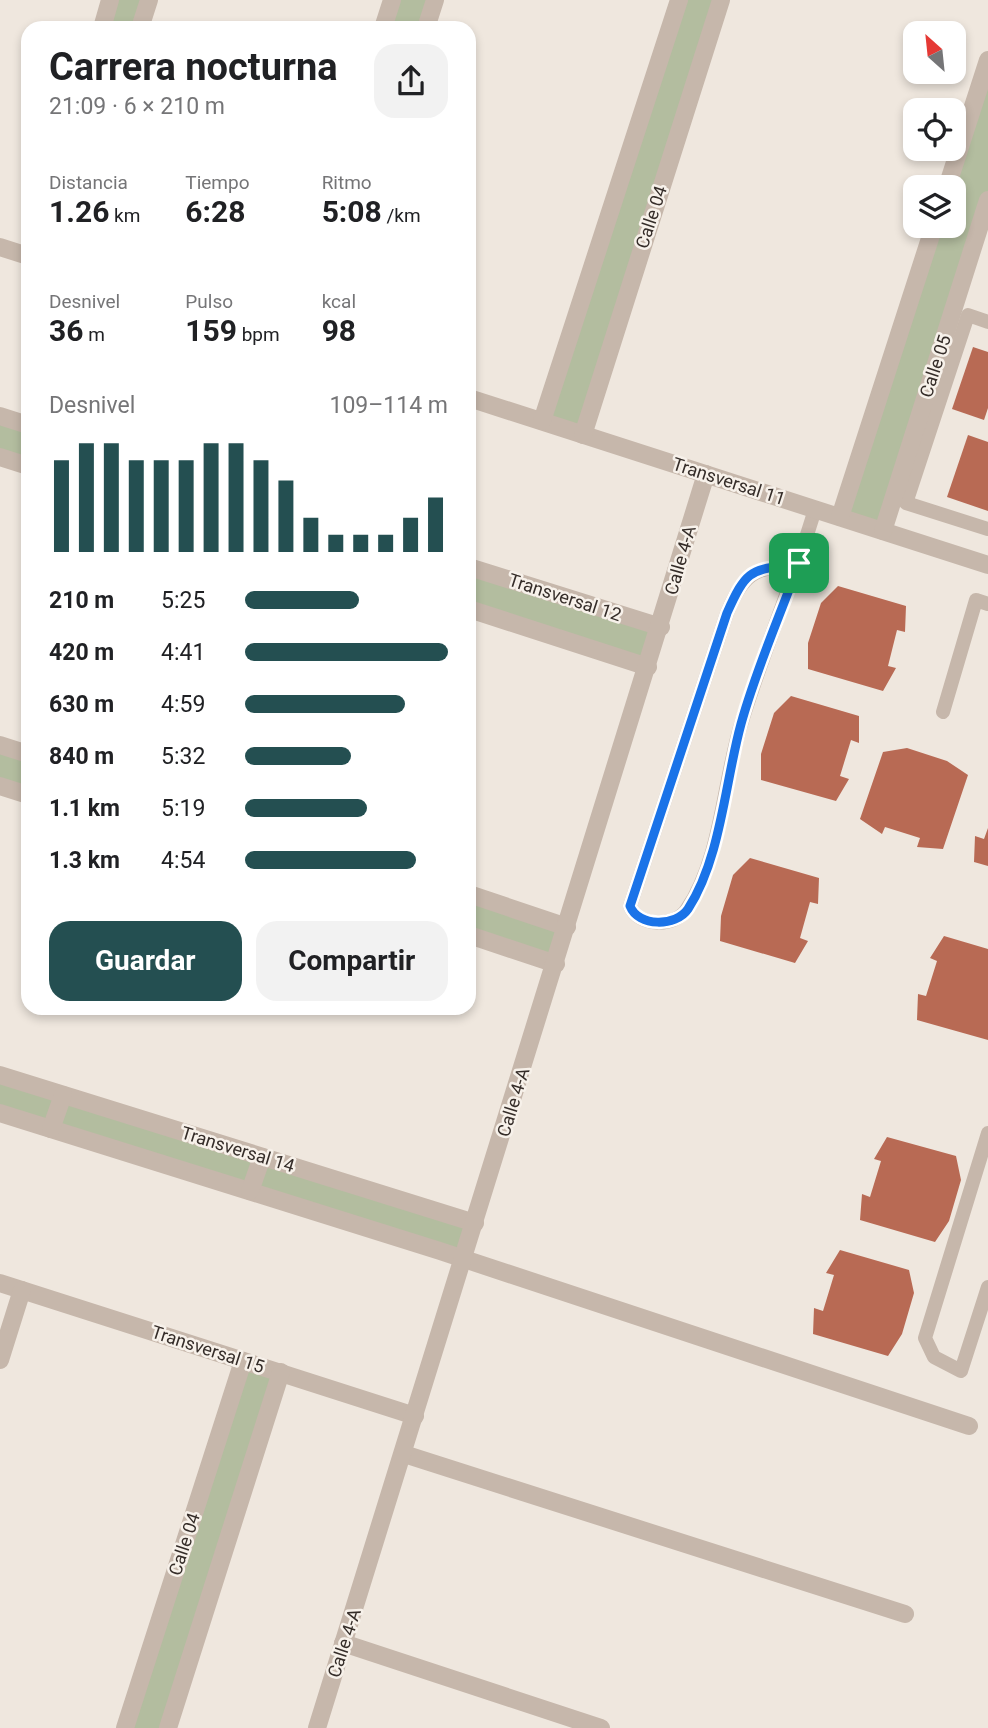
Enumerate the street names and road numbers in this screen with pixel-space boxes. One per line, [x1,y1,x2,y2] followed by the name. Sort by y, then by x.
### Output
[631,183,671,251] street label: Calle 04
[915,332,955,400] street label: Calle 05
[670,453,788,509] street label: Transversal 11
[660,523,700,597] street label: Calle 4-A
[506,569,624,625] street label: Transversal 12
[493,1065,534,1139] street label: Calle 4-A
[179,1122,297,1176] street label: Transversal 14
[149,1321,267,1377] street label: Transversal 15
[164,1510,204,1578] street label: Calle 04
[323,1606,365,1680] street label: Calle 4-A

